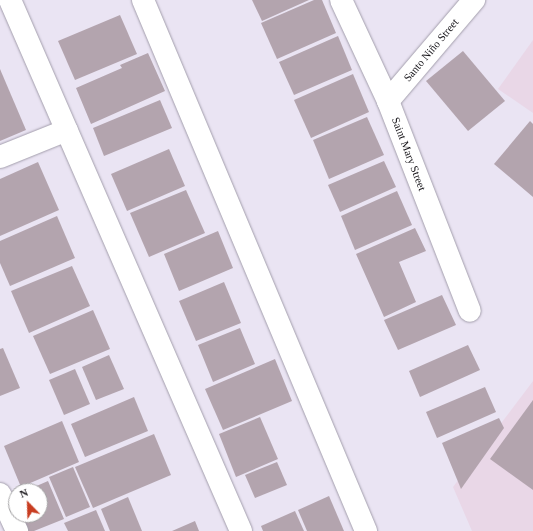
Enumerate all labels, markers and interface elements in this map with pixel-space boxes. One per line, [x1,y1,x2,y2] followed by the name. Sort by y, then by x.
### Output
[401,16,461,84] street label: Santo Niño Street
[389,115,429,193] street label: Saint Mary Street
[8,483,48,523] north arrow
[18,486,30,500] text: N

